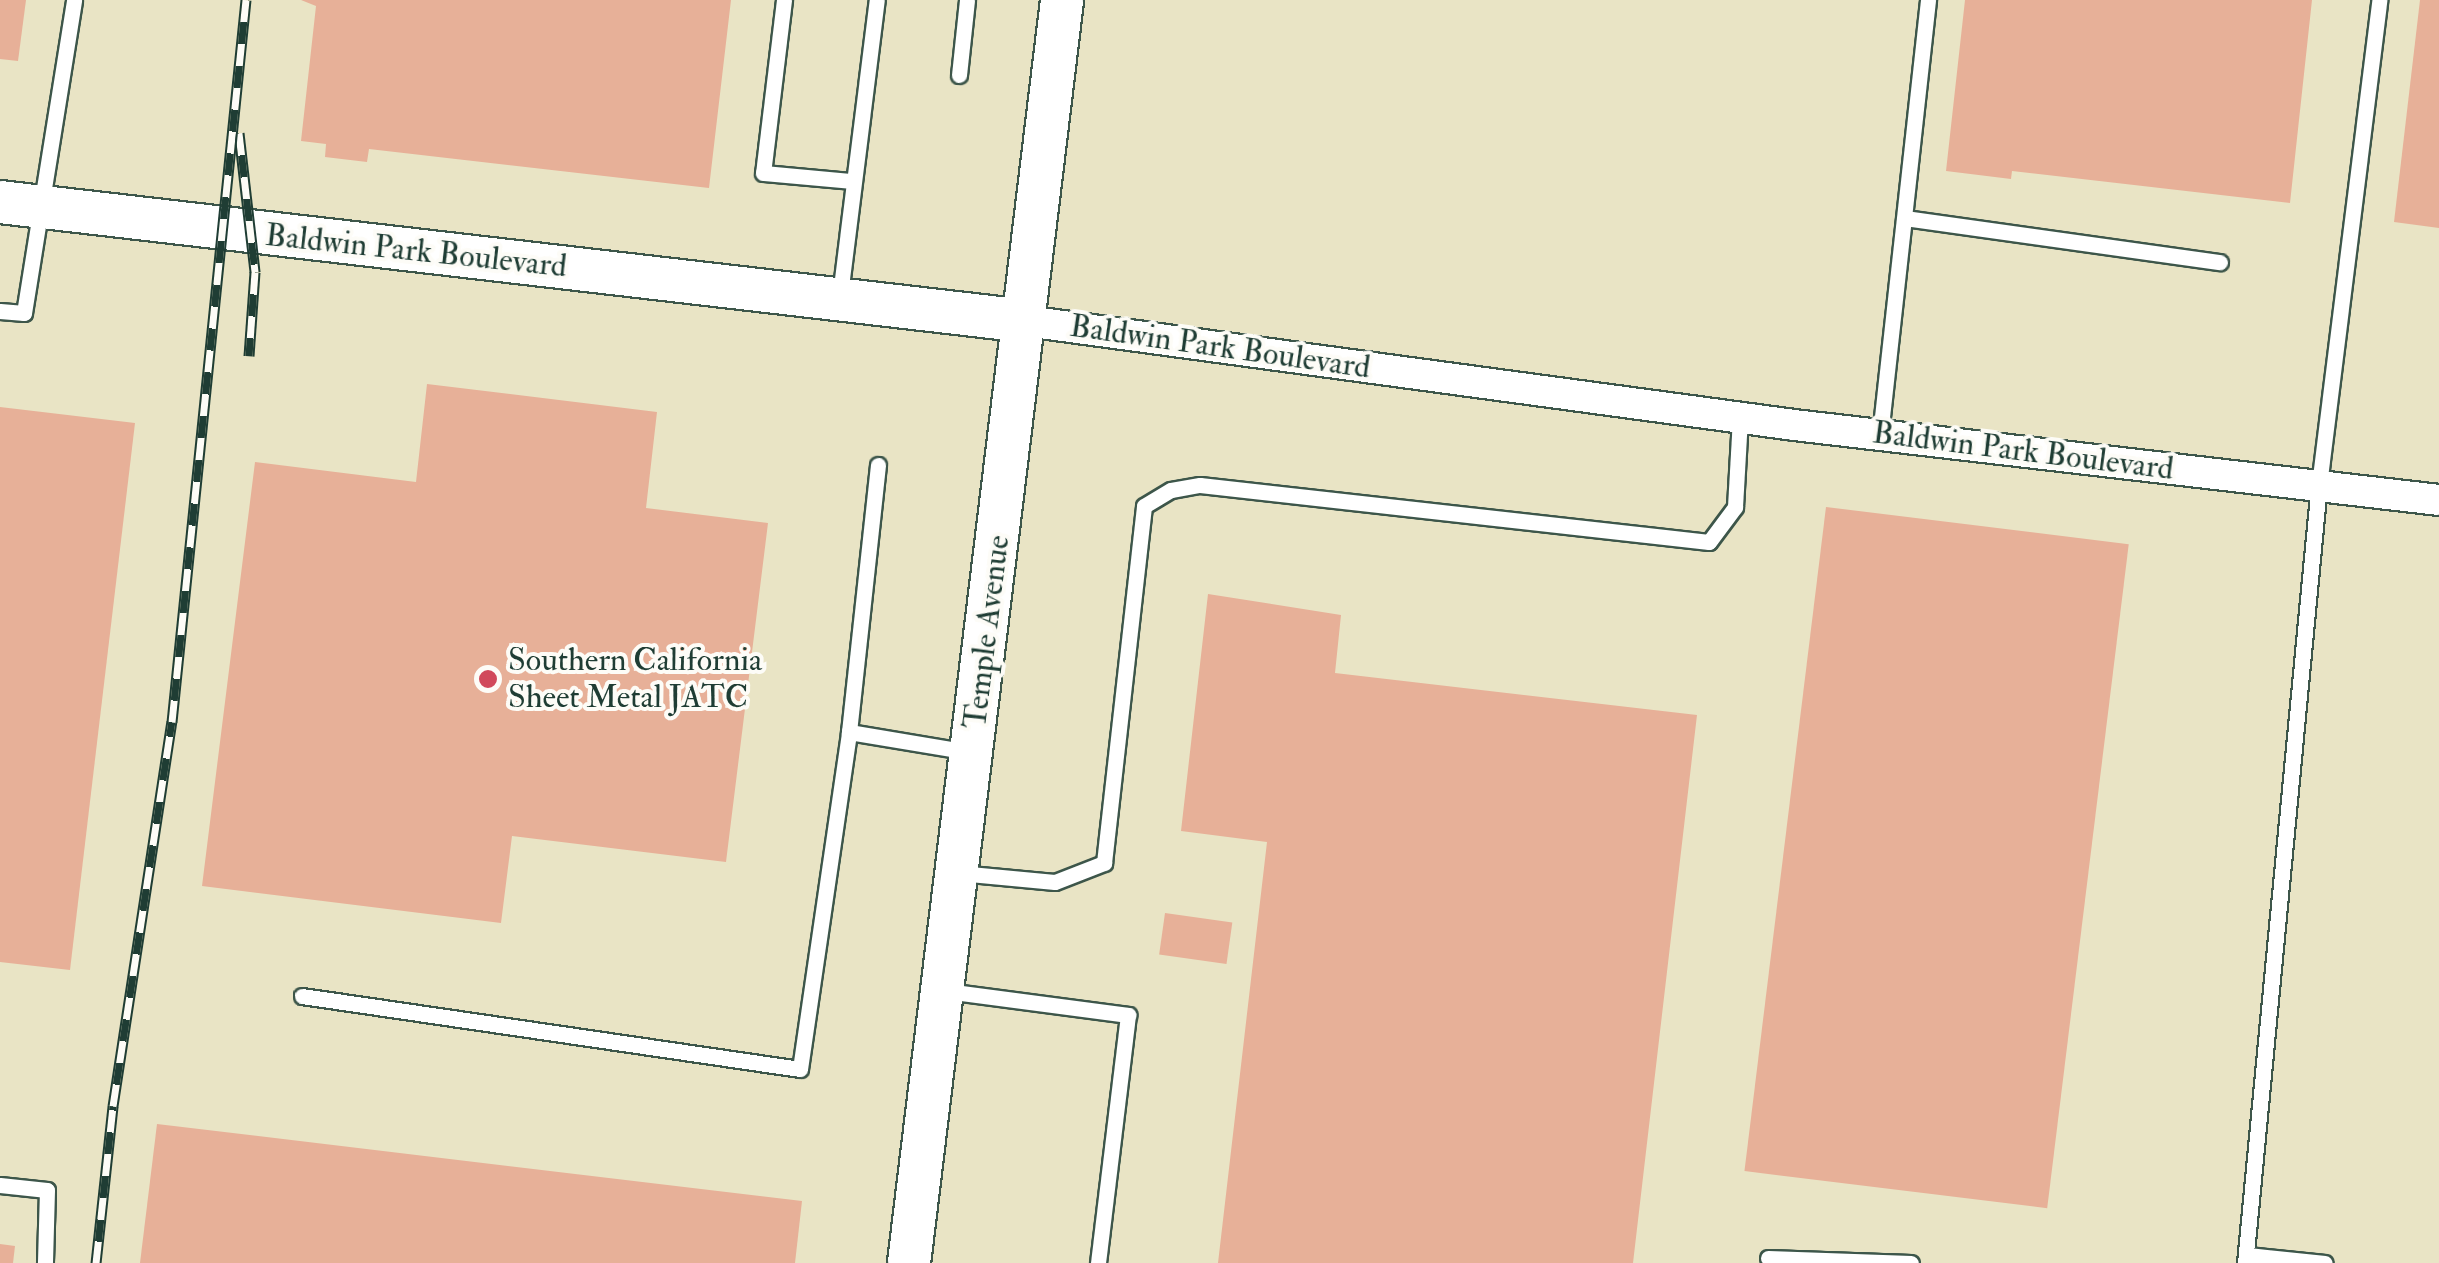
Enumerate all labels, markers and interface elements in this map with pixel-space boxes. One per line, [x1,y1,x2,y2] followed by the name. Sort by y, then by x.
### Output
[263,216,569,286] street label: Baldwin Park Boulevard
[1067,307,1373,387] street label: Baldwin Park Boulevard
[1870,413,2176,489] street label: Baldwin Park Boulevard
[956,533,1018,731] street label: Temple Avenue
[508,642,762,717] place label: Southern California Sheet Metal JATC
[477,668,499,690] marker: Southern California Sheet Metal JATC

